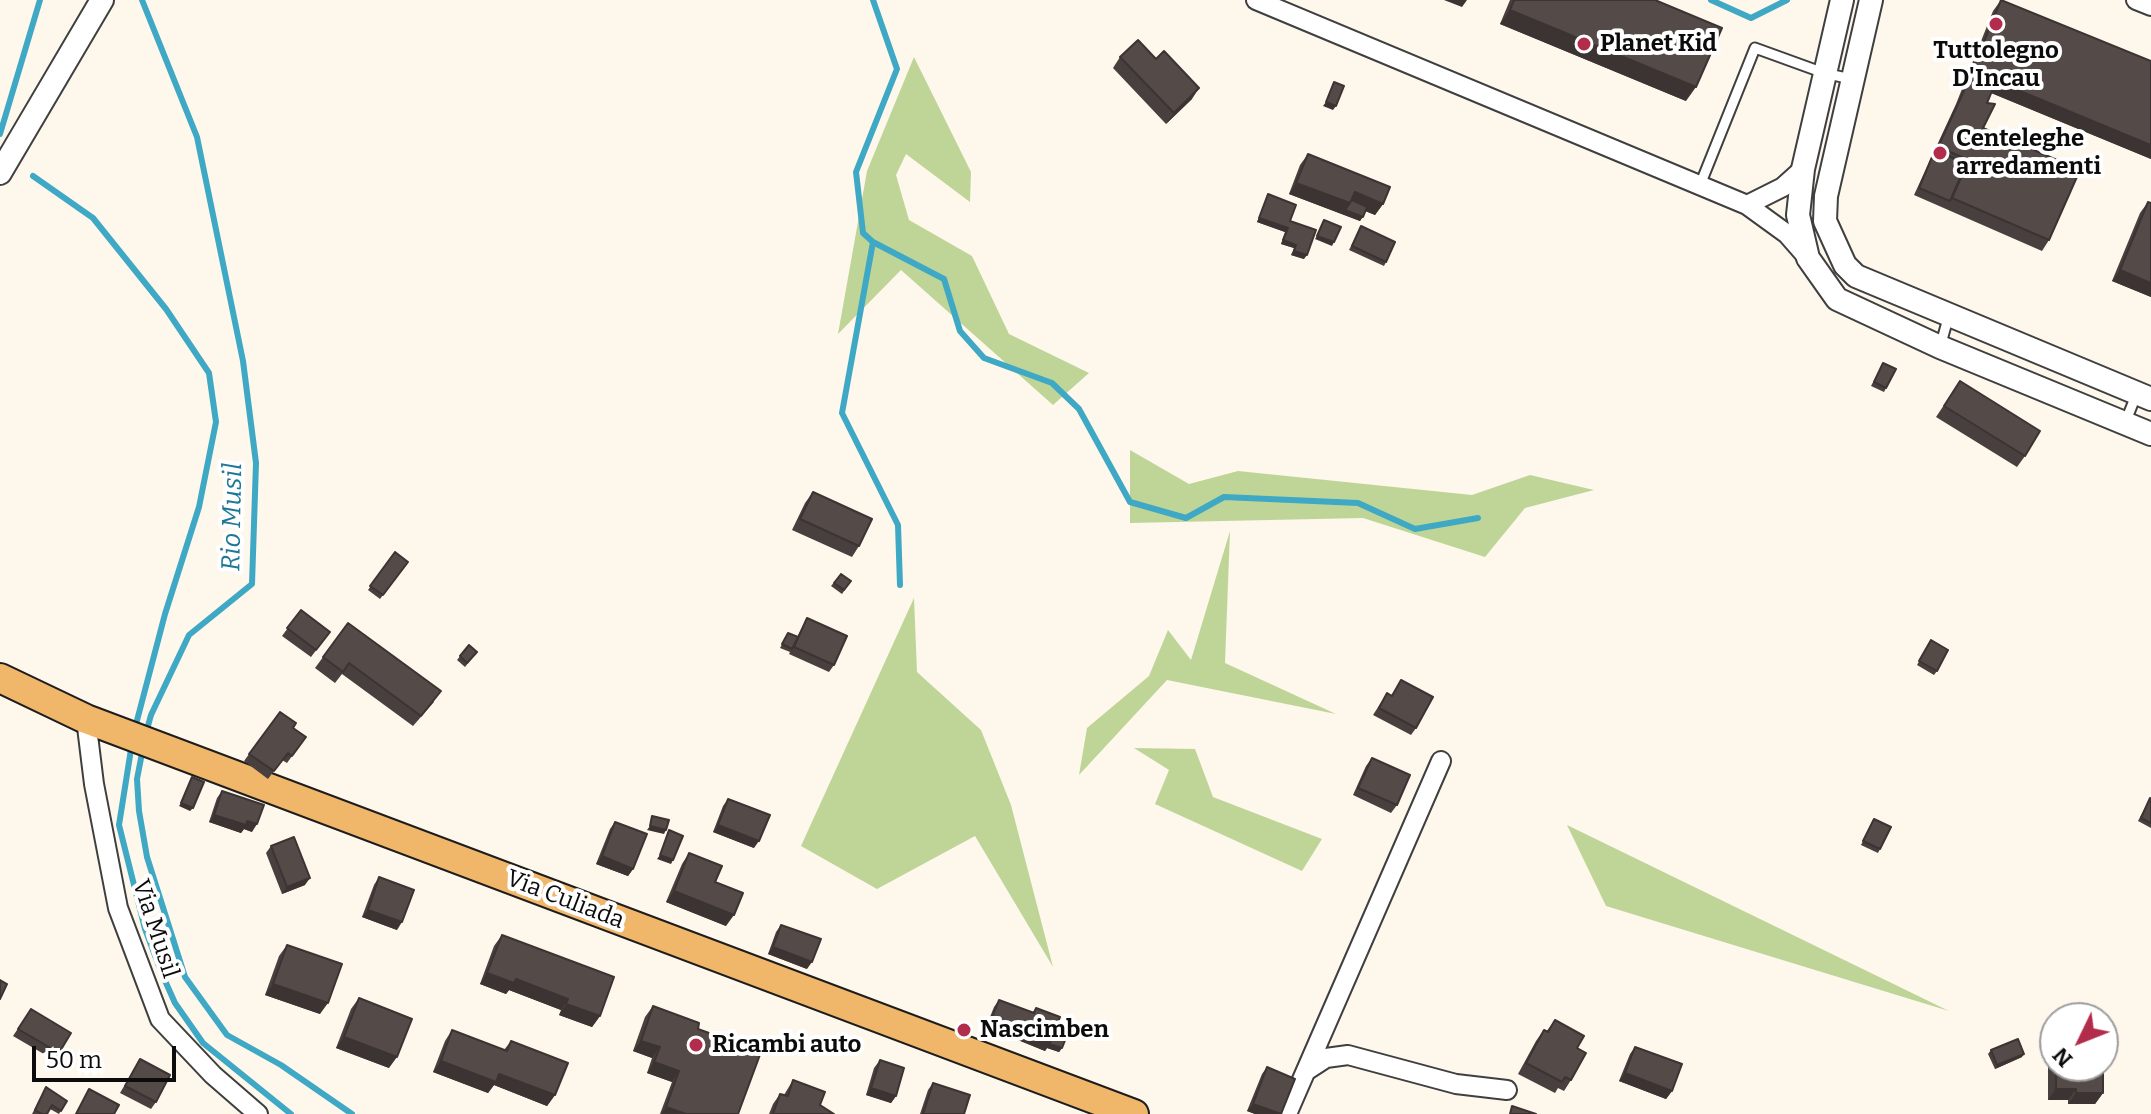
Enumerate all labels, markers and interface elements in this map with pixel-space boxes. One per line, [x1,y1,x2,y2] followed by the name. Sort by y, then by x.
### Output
[1987,15,2005,33] marker: Tuttolegno D'Incau
[1600,30,1717,58] place label: Planet Kid
[1575,35,1593,53] marker: Planet Kid
[1933,37,2059,93] place label: Tuttolegno D'Incau
[1956,125,2101,181] place label: Centeleghe arredamenti
[1931,144,1949,162] marker: Centeleghe arredamenti
[216,463,250,571] water label: Rio Musil
[502,864,628,936] street label: Via Culiada
[126,876,184,982] street label: Via Musil
[2039,1002,2119,1082] north arrow
[980,1016,1109,1044] place label: Nascimben
[955,1021,973,1039] marker: Nascimben
[36,1030,180,1080] scale bar
[712,1031,861,1059] place label: Ricambi auto
[687,1036,705,1054] marker: Ricambi auto
[2047,1042,2078,1073] text: N
[46,1046,102,1074] text: 50 m

